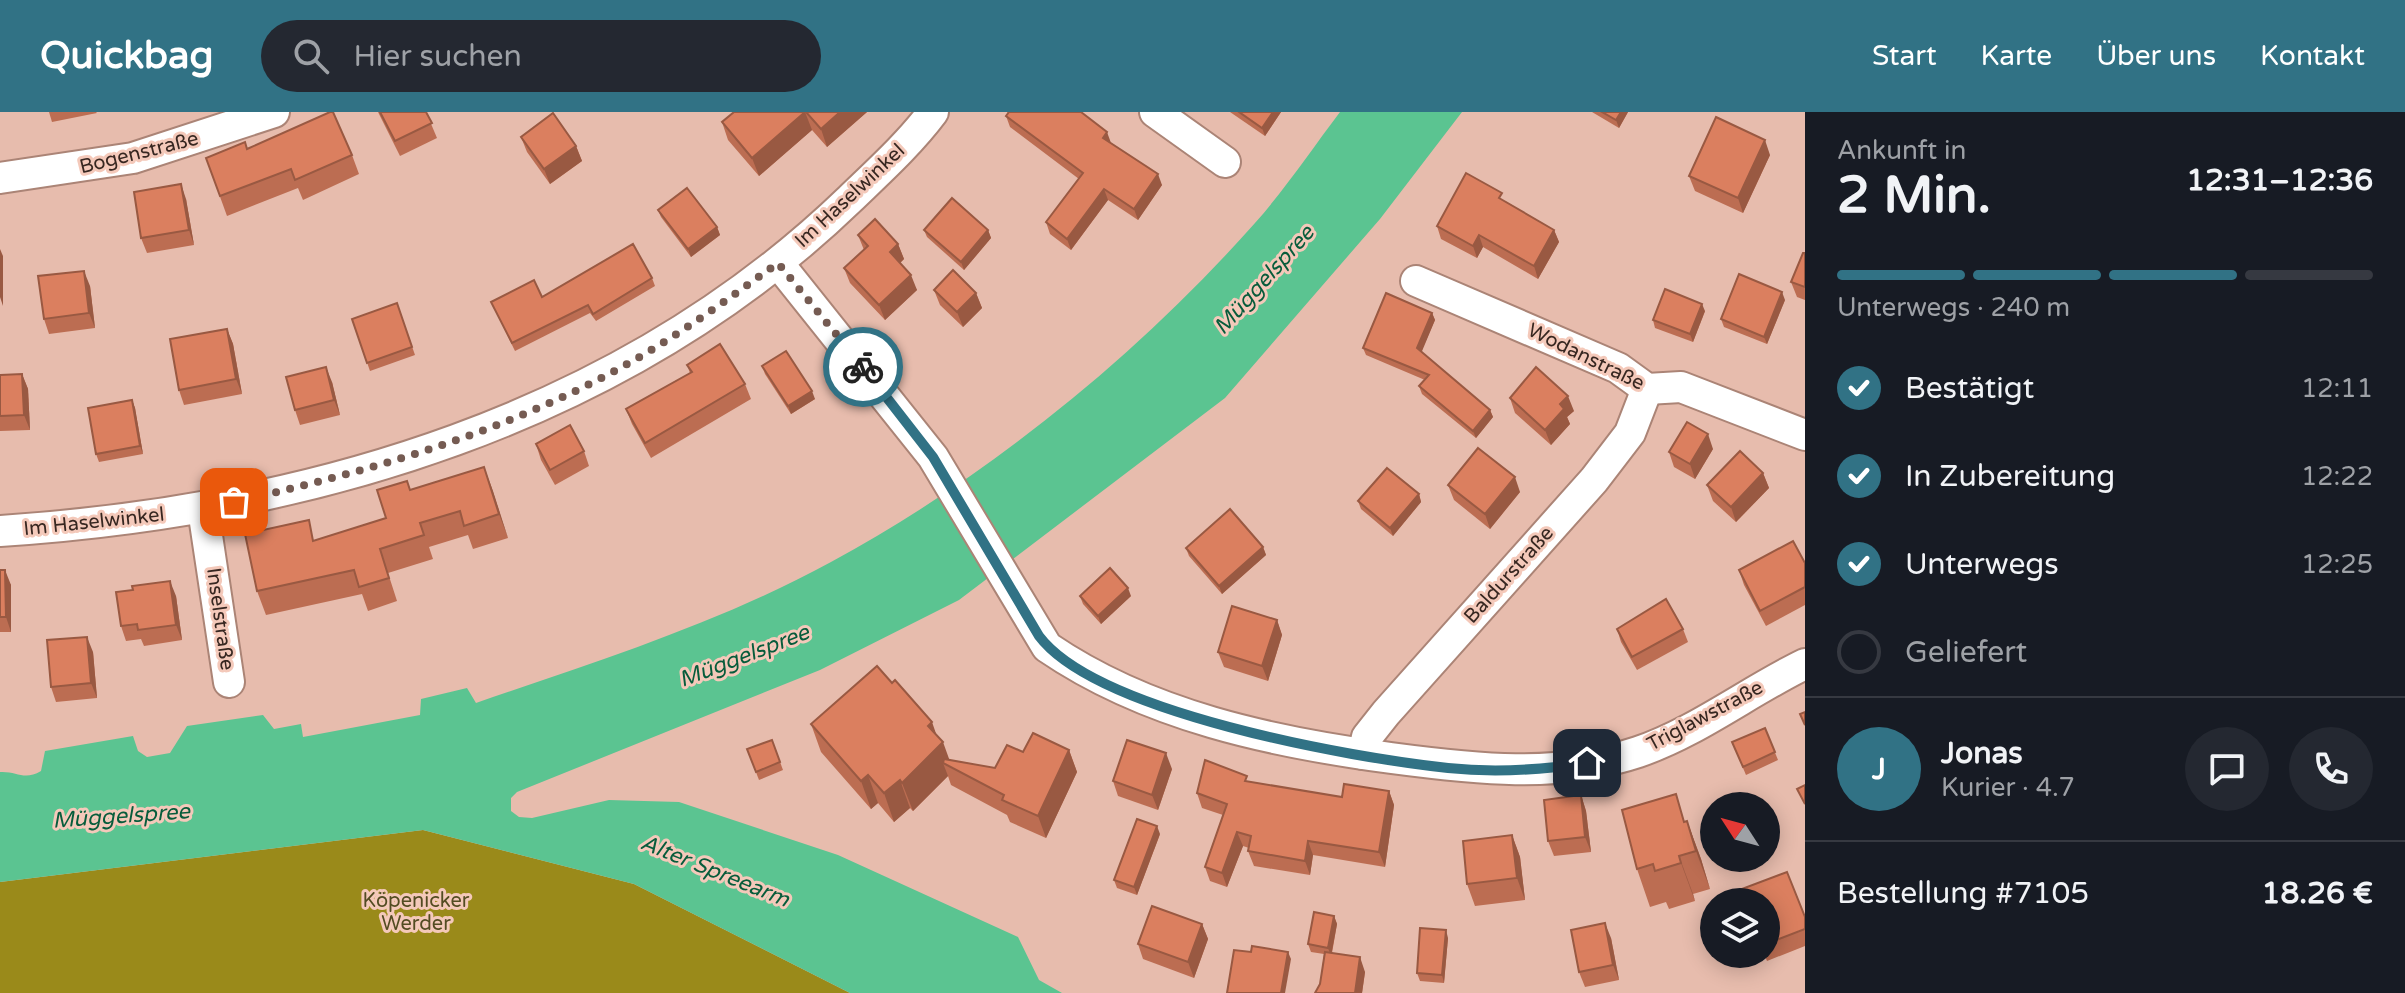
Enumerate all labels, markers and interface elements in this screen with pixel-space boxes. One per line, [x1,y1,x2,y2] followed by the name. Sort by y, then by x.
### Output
[261,20,821,92] search box
[40,33,213,79] text: Quickbag
[289,34,333,78] icon: search
[353,38,522,75] text: Hier suchen
[1872,39,1937,73] text: Start
[1981,39,2052,73] text: Karte
[2096,39,2216,73] text: Über uns
[2260,39,2365,73] text: Kontakt
[77,127,201,179] street label: Bogenstraße
[1837,135,1966,166] text: Ankunft in
[790,139,910,253] street label: Im Haselwinkel
[2186,162,2373,199] text: 12:31–12:36
[1837,164,1991,227] text: 2 Min.
[1208,219,1321,340] water label: Müggelspree
[1837,292,2070,323] text: Unterwegs · 240 m
[1524,318,1648,396] street label: Wodanstraße
[823,327,903,407] courier
[841,345,885,389] icon: bike
[1837,366,1881,410] icon: check
[1905,370,2034,407] text: Bestätigt
[2301,373,2373,404] text: 12:11
[1837,454,1881,498] icon: check
[1905,458,2115,495] text: In Zubereitung
[2301,461,2373,492] text: 12:22
[200,468,268,536] pin
[212,480,256,524] icon: bag
[22,503,166,541] street label: Im Haselwinkel
[1459,522,1559,628] street label: Baldurstraße
[1837,542,1881,586] icon: check
[1905,546,2059,583] text: Unterwegs
[2301,549,2373,580] text: 12:25
[201,566,239,672] street label: Inselstraße
[675,619,814,693] water label: Müggelspree
[1905,634,2027,671] text: Geliefert
[1643,675,1767,757] street label: Triglawstraße
[2185,727,2269,811] button: chat
[2289,727,2373,811] button: phone
[1553,729,1621,797] pin
[1941,735,2023,772] text: Jonas
[1565,741,1609,785] icon: home
[1872,751,1886,788] text: J
[1941,772,2075,803] text: Kurier · 4.7
[1700,792,1780,872] north arrow
[1700,792,1780,968] map controls
[52,798,192,834] water label: Müggelspree
[637,829,794,913] water label: Alter Spreearm
[1837,875,2089,912] text: Bestellung #7105
[2262,875,2373,912] text: 18.26 €
[1700,888,1780,968] button: layers
[362,889,470,936] park label: Köpenicker Werder

